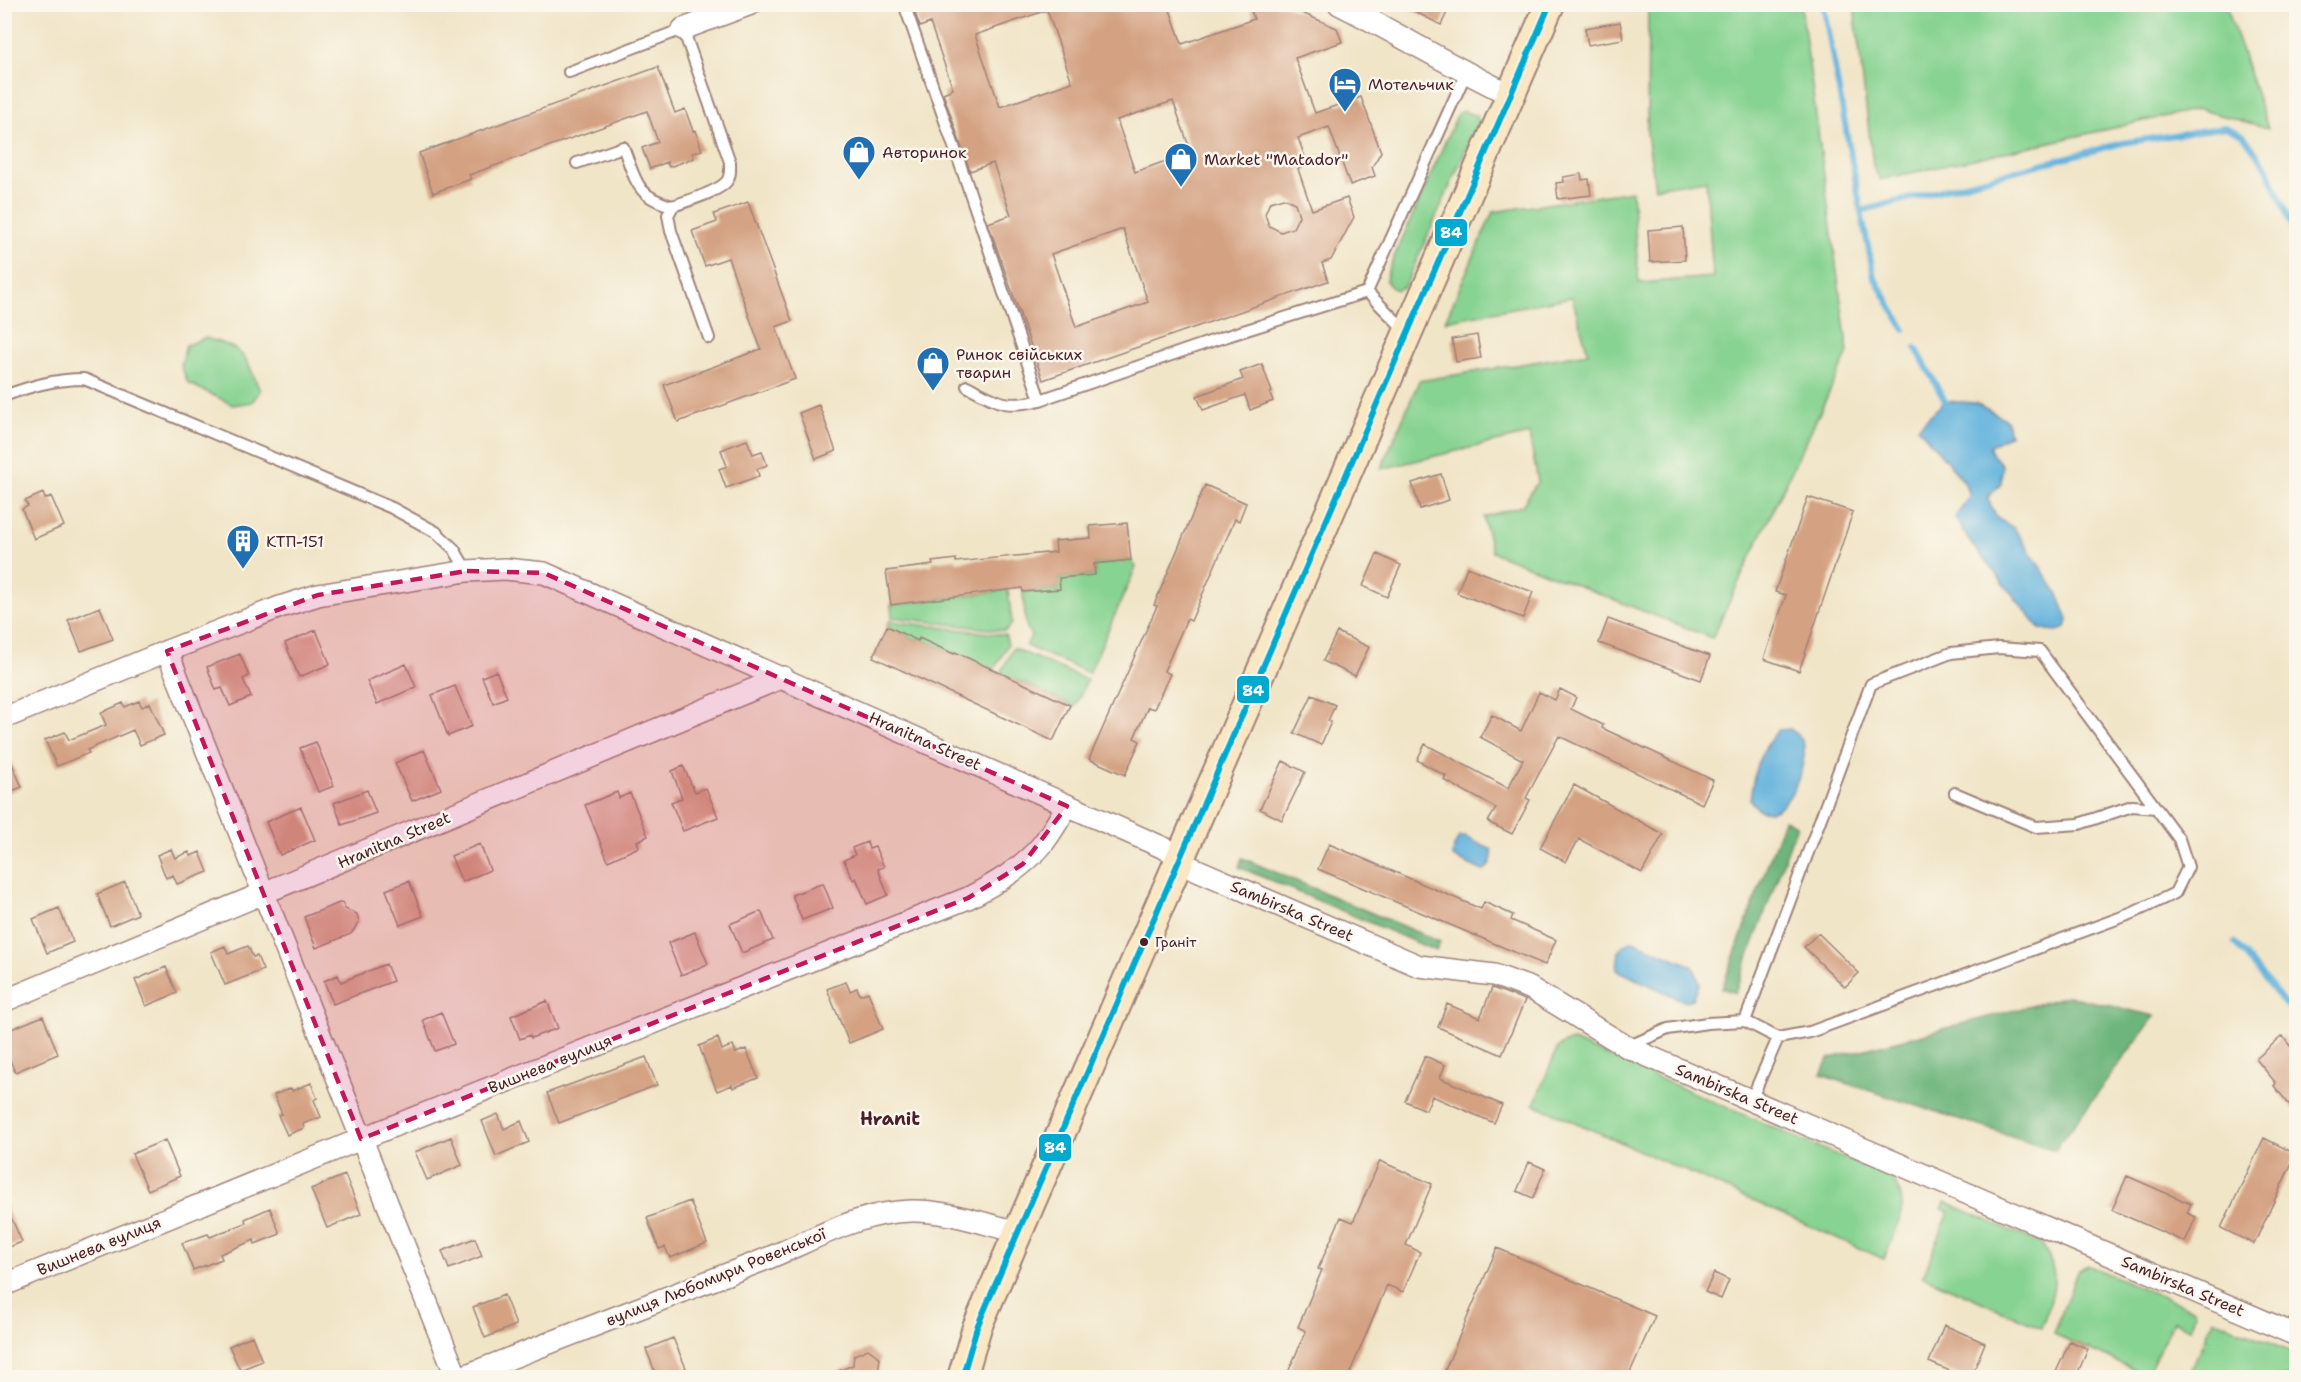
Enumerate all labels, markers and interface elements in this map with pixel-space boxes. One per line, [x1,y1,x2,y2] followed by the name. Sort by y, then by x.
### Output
[1327,66,1363,113] hotel icon: Мотельчик
[1368,74,1454,95] place label: Мотельчик
[841,134,877,181] shop icon: Авторинок
[1163,141,1199,188] shop icon: Market "Matador"
[882,142,967,163] place label: Авторинок
[1204,149,1348,170] place label: Market "Matador"
[1434,218,1468,247] line badge: 84
[1440,222,1462,243] text: 84
[956,344,1082,383] place label: Ринок свійських тварин
[915,345,951,392] shop icon: Ринок свійських тварин
[225,523,261,570] building icon: КТП-151
[266,531,324,552] place label: КТП-151
[1236,675,1270,704] line badge: 84
[1242,680,1264,701] text: 84
[866,707,984,775] street label: Hranitna Street
[334,807,454,873] street label: Hranitna Street
[1227,876,1357,946] street label: Sambirska Street
[1155,933,1197,951] place label: Граніт
[1138,936,1150,948] marker: Граніт
[485,1030,615,1098] street label: Вишнева вулиця
[1672,1059,1802,1129] street label: Sambirska Street
[860,1107,920,1131] district label: Hranit
[1038,1133,1072,1162] line badge: 84
[1044,1137,1066,1158] text: 84
[34,1212,164,1280] street label: Вишнева вулиця
[603,1223,830,1331] street label: вулиця Любомири Ровенської
[2118,1251,2248,1321] street label: Sambirska Street

